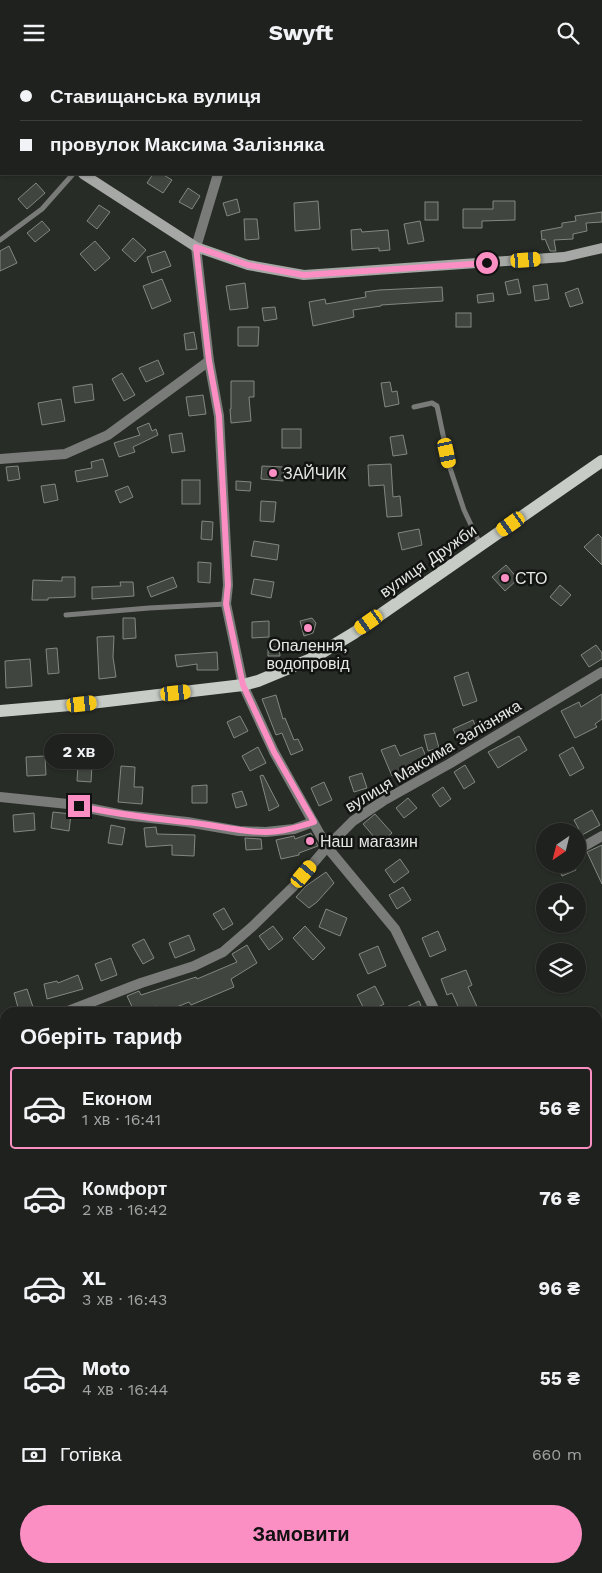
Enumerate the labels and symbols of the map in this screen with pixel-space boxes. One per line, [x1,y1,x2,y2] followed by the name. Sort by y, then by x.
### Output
[510,251,541,269] car
[476,252,498,274] route start
[436,437,457,469] car
[283,464,347,483] place label: ЗАЙЧИК
[267,467,279,479] marker: ЗАЙЧИК
[494,509,527,539] car
[376,521,480,601] street label: вулиця Дружби
[515,569,548,588] place label: СТО
[499,572,511,584] marker: СТО
[352,607,385,637] car
[302,622,314,634] marker: Опалення, водопровід
[267,636,350,673] place label: Опалення, водопровід
[160,684,191,702] car
[66,695,97,713] car
[342,696,524,816] street label: вулиця Максима Залізняка
[44,733,114,769] callout: 2 хв
[68,795,90,817] route end
[536,823,586,873] north arrow
[320,832,418,851] place label: Наш магазин
[304,835,316,847] marker: Наш магазин
[288,858,319,890] car

